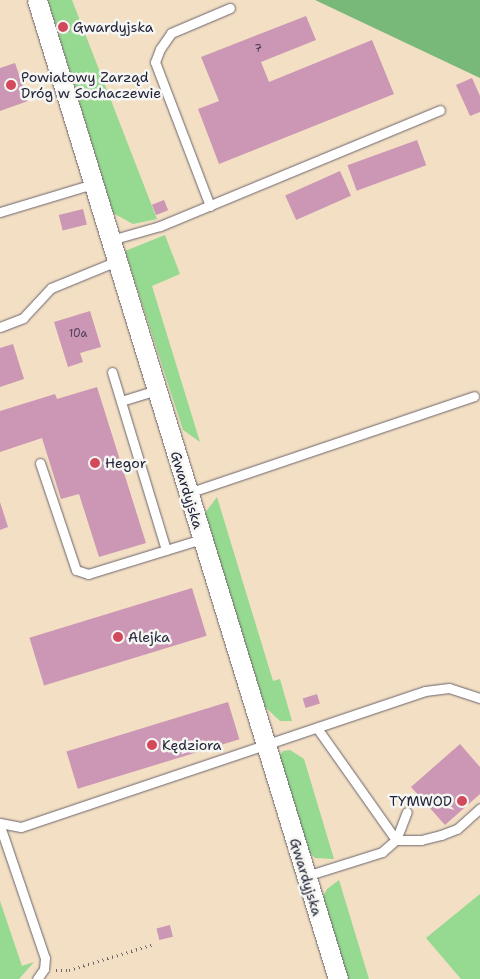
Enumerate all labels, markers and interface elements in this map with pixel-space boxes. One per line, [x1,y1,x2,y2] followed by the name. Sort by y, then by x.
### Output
[73,19,153,35] place label: Gwardyjska
[57,21,69,33] marker: Gwardyjska
[254,42,262,56] house number: 7
[21,69,161,102] place label: Powiatowy Zarząd Dróg w Sochaczewie
[5,79,17,91] marker: Powiatowy Zarząd Dróg w Sochaczewie
[69,327,87,341] house number: 10a
[167,449,207,531] street label: Gwardyjska
[105,455,146,471] place label: Hegor
[89,457,101,469] marker: Hegor
[128,629,170,645] place label: Alejka
[112,631,124,643] marker: Alejka
[162,737,222,753] place label: Kędziora
[146,739,158,751] marker: Kędziora
[389,793,452,809] place label: TYMWOD
[456,795,468,807] marker: TYMWOD
[286,836,326,918] street label: Gwardyjska

